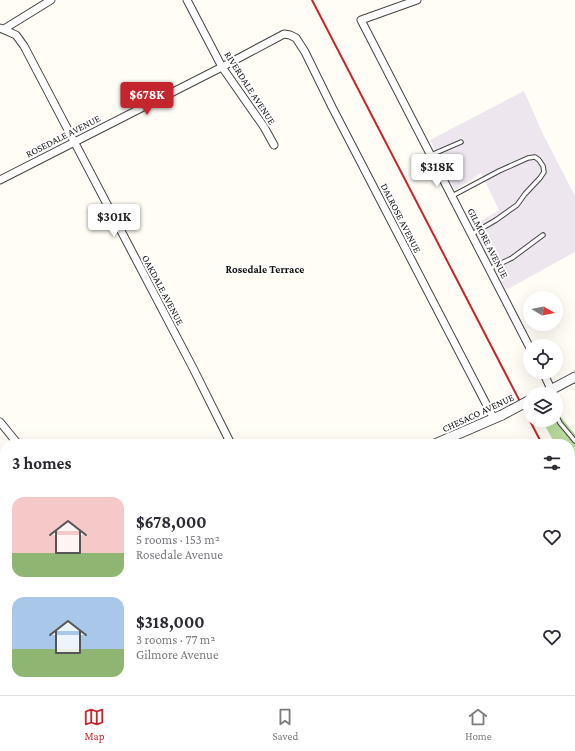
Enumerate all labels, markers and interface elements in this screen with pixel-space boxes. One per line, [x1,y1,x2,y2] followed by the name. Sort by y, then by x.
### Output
[222,49,278,127] street label: RIVERDALE AVENUE
[119,82,175,116] pin: $678K
[129,87,165,102] text: $678K
[24,112,103,160] street label: ROSEDALE AVENUE
[409,154,465,188] pin: $318K
[420,159,454,174] text: $318K
[379,181,424,255] street label: DALROSE AVENUE
[86,204,142,238] pin: $301K
[466,206,511,280] street label: GILMORE AVENUE
[97,209,131,224] text: $301K
[140,253,186,327] street label: OAKDALE AVENUE
[226,263,304,275] district label: Rosedale Terrace
[523,291,563,331] north arrow
[523,291,563,427] map controls
[523,339,563,379] button: locate
[523,387,563,427] button: layers
[440,391,516,434] street label: CHESACO AVENUE
[541,452,563,474] icon: filters
[12,454,71,473] text: 3 homes
[44,513,92,561] icon: home
[136,513,207,532] text: $678,000
[541,526,563,548] icon: heart
[136,532,220,547] text: 5 rooms · 153 m²
[136,547,223,562] text: Rosedale Avenue
[44,613,92,661] icon: home
[136,613,205,632] text: $318,000
[541,626,563,648] icon: heart
[136,632,215,647] text: 3 rooms · 77 m²
[136,647,219,662] text: Gilmore Avenue
[83,706,105,742] tab: Map
[272,706,298,742] tab: Saved
[465,706,492,742] tab: Home

